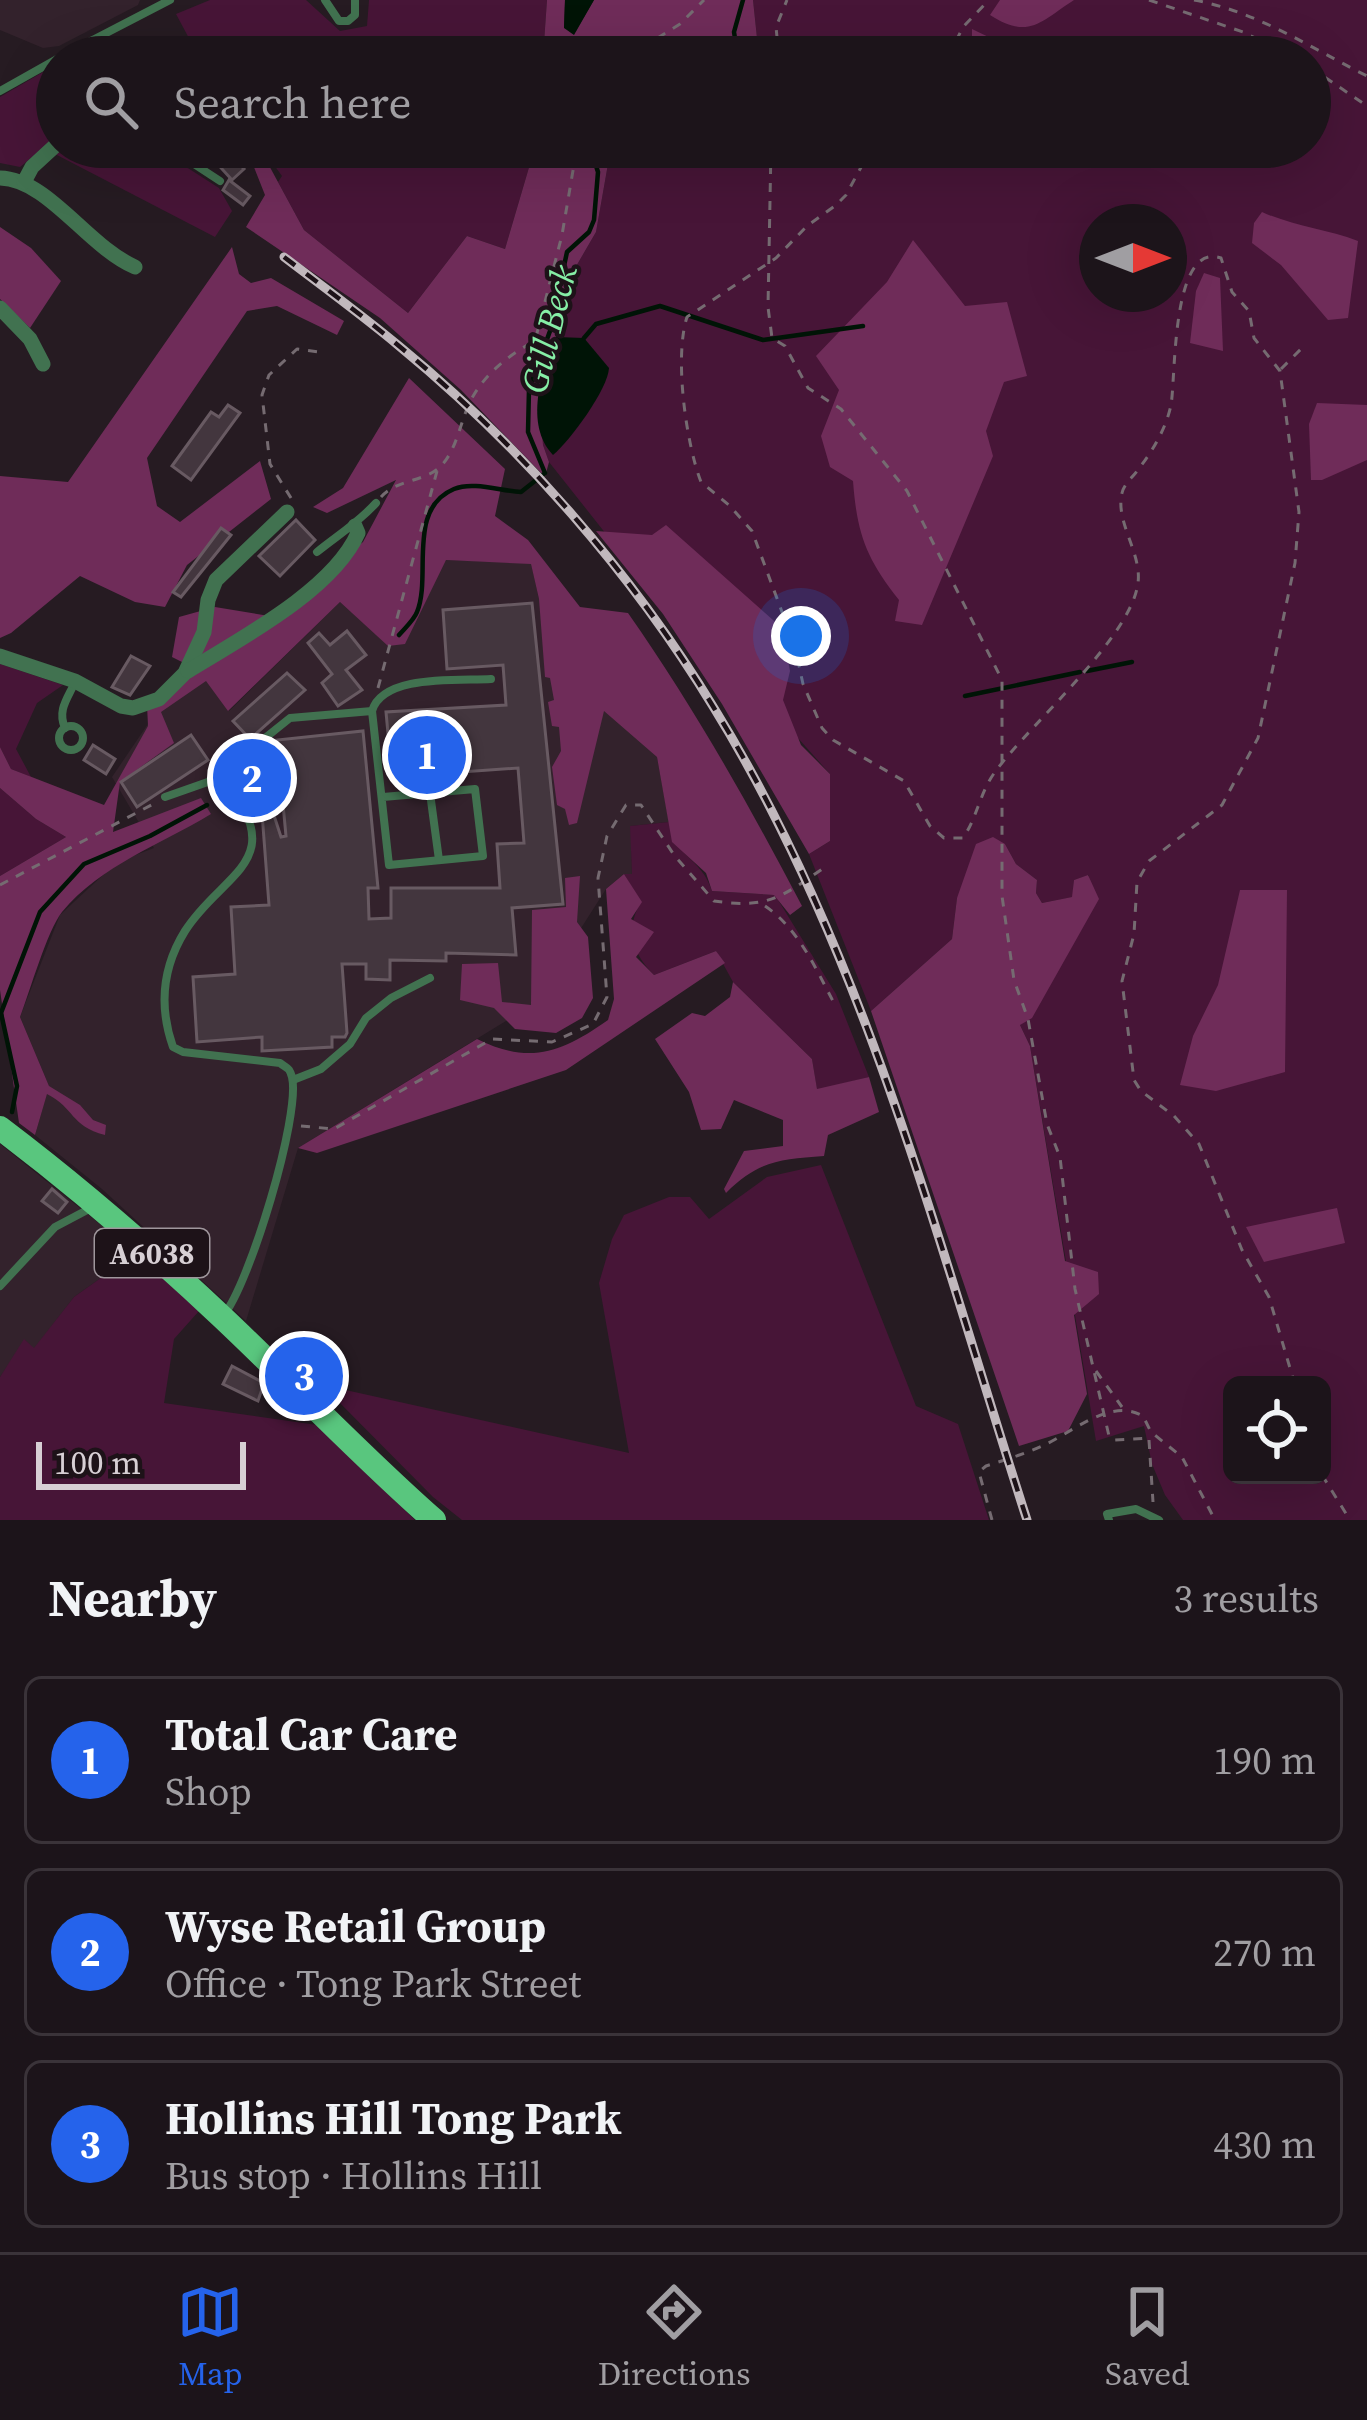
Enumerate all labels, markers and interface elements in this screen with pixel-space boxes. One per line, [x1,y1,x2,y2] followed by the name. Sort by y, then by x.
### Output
[36,36,1331,168] search box
[78,69,144,135] icon: search
[174,71,411,133] text: Search here
[1079,204,1187,312] north arrow
[509,259,589,398] water label: Gill Beck
[771,606,831,666] your location
[388,710,466,800] pin: 1
[213,733,291,823] pin: 2
[95,1229,209,1277] road number: A6038
[265,1331,343,1421] pin: 3
[1223,1376,1331,1484] map controls
[1223,1376,1331,1484] button: locate
[36,1436,246,1489] scale bar
[54,1440,141,1485] text: 100 m
[48,1563,217,1633] text: Nearby
[1174,1572,1319,1625] text: 3 results
[165,1703,457,1765] text: Total Car Care
[79,1734,101,1787] text: 1
[1213,1734,1316,1787] text: 190 m
[165,1765,252,1818] text: Shop
[165,1895,546,1957] text: Wyse Retail Group
[79,1926,101,1979] text: 2
[1213,1926,1316,1979] text: 270 m
[165,1957,581,2010] text: Office · Tong Park Street
[165,2087,621,2149] text: Hollins Hill Tong Park
[79,2118,101,2171] text: 3
[1213,2118,1316,2171] text: 430 m
[165,2149,542,2202] text: Bus stop · Hollins Hill
[177,2279,243,2396] tab: Map
[598,2279,751,2396] tab: Directions
[1105,2279,1190,2396] tab: Saved

